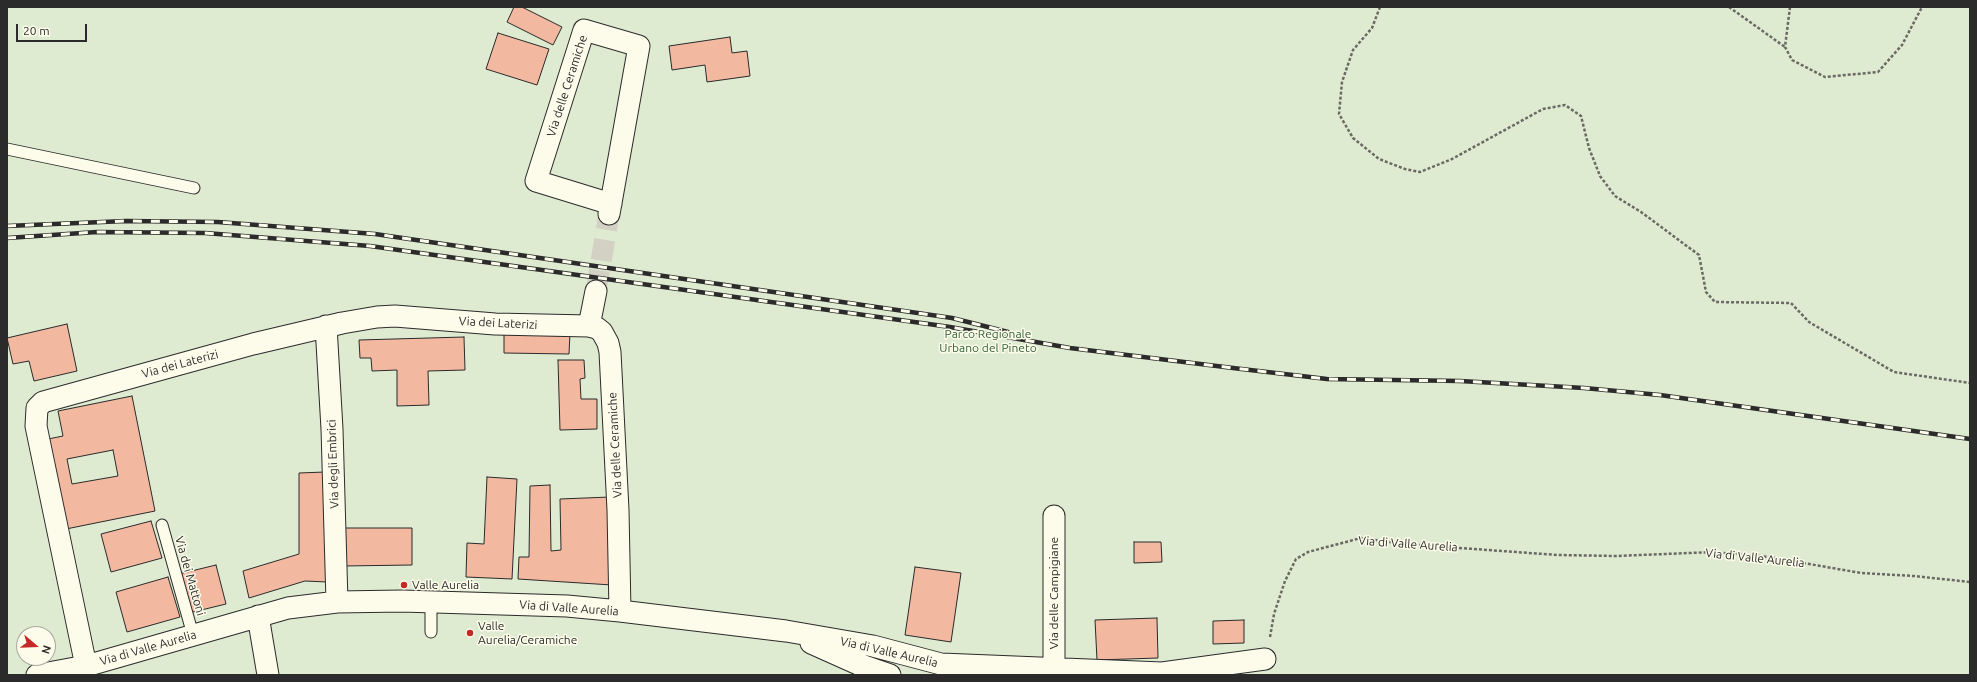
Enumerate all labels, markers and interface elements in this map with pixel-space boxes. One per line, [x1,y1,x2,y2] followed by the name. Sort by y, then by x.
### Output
[18,16,89,42] scale bar
[23,24,50,37] text: 20 m
[544,33,590,139] street label: Via delle Ceramiche
[458,314,538,332] street label: Via dei Laterizi
[939,327,1037,355] park label: Parco Regionale Urbano del Pineto
[140,347,220,381] street label: Via dei Laterizi
[605,392,625,498] street label: Via delle Ceramiche
[324,419,342,509] street label: Via degli Embrici
[1358,533,1458,555] street label: Via di Valle Aurelia
[172,535,208,617] street label: Via dei Mattoni
[1047,537,1061,649] street label: Via delle Campigiane
[1705,546,1805,570] street label: Via di Valle Aurelia
[412,578,479,592] place label: Valle Aurelia
[399,580,409,590] marker: Valle Aurelia
[519,597,619,619] street label: Via di Valle Aurelia
[478,619,577,647] place label: Valle Aurelia/Ceramiche
[16,626,56,666] north arrow
[98,627,198,669] street label: Via di Valle Aurelia
[465,628,475,638] marker: Valle Aurelia/Ceramiche
[839,634,939,670] street label: Via di Valle Aurelia
[39,644,53,655] text: N

